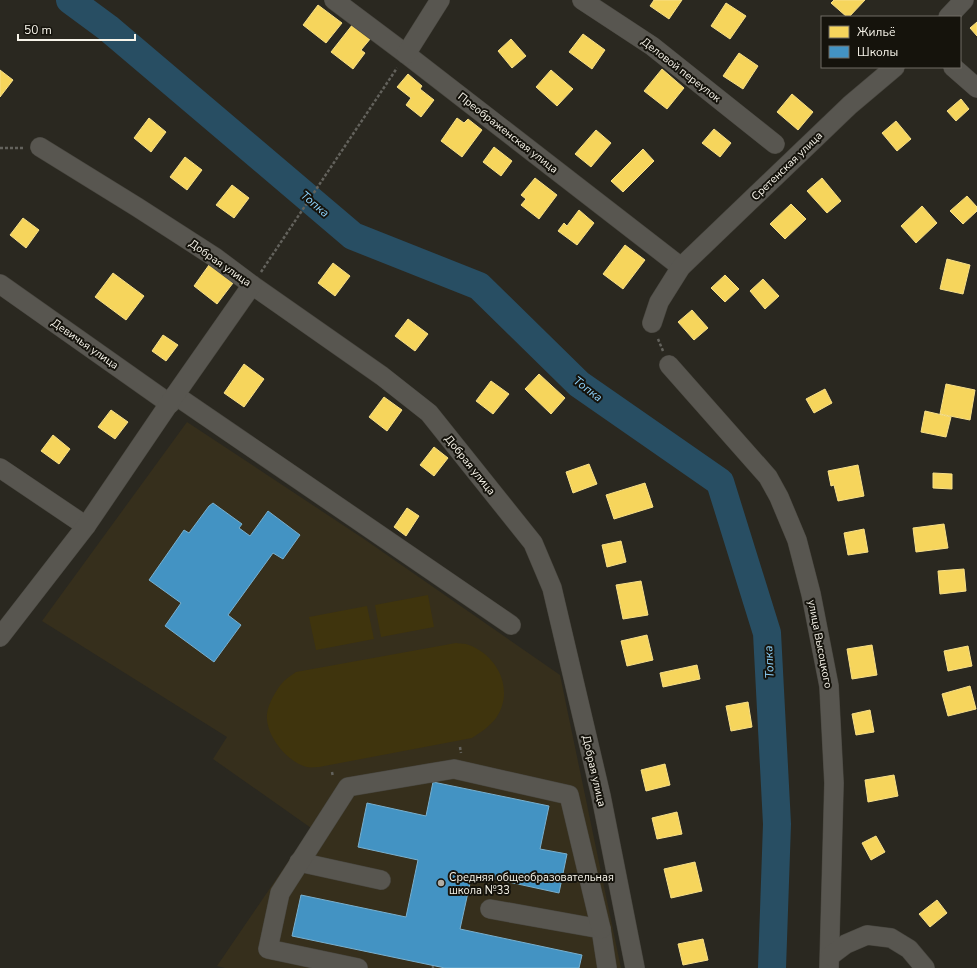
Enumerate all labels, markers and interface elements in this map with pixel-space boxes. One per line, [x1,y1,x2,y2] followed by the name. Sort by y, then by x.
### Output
[18,16,135,42] scale bar
[821,16,961,68] legend
[24,22,52,38] text: 50 m
[857,24,895,40] text: Жильё
[638,34,724,106] street label: Деловой переулок
[857,44,898,60] text: Школы
[455,89,561,177] street label: Преображенская улица
[748,128,826,204] street label: Сретенская улица
[297,187,333,221] water label: Топка
[186,236,254,290] street label: Добрая улица
[49,315,121,373] street label: Девичья улица
[570,373,606,405] water label: Топка
[441,432,499,498] street label: Добрая улица
[804,598,836,690] street label: улица Высоцкого
[760,645,778,679] water label: Топка
[578,734,610,808] street label: Добрая улица
[449,870,614,898] place label: Средняя общеобразовательная школа №33
[436,878,446,888] marker: Средняя общеобразовательная школа №33

